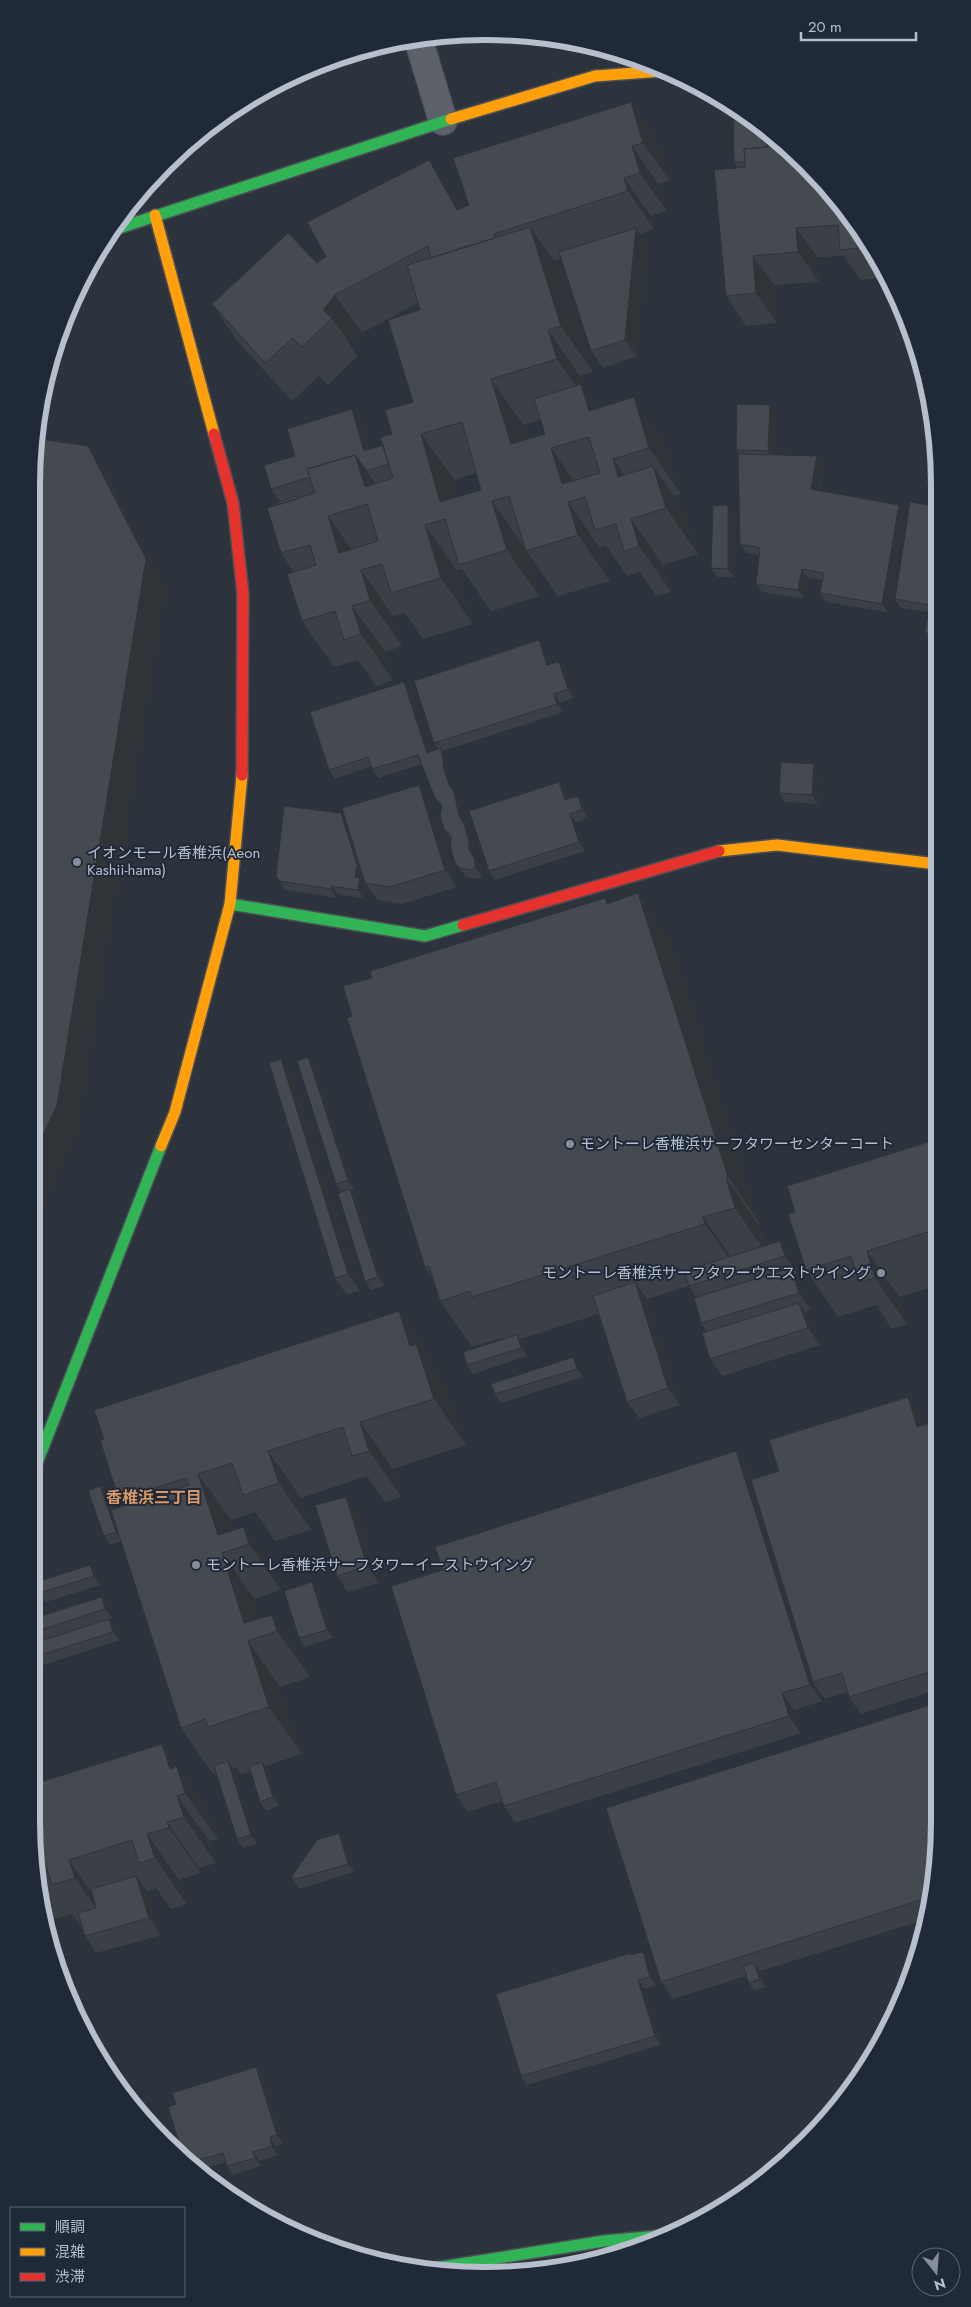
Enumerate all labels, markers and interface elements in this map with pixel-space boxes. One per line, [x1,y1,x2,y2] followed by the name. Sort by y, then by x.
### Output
[801,10,916,42] scale bar
[808,16,842,38] text: 20 m
[87,842,260,881] place label: イオンモール香椎浜(Aeon Kashii-hama)
[71,856,83,868] marker: イオンモール香椎浜(Aeon Kashii-hama)
[580,1133,894,1155] place label: モントーレ香椎浜サーフタワーセンターコート
[564,1138,576,1150] marker: モントーレ香椎浜サーフタワーセンターコート
[542,1262,871,1284] place label: モントーレ香椎浜サーフタワーウエストウイング
[875,1267,887,1279] marker: モントーレ香椎浜サーフタワーウエストウイング
[106,1486,202,1509] district label: 香椎浜三丁目
[206,1554,534,1576] place label: モントーレ香椎浜サーフタワーイーストウイング
[190,1559,202,1571] marker: モントーレ香椎浜サーフタワーイーストウイング
[10,2207,185,2297] legend
[55,2216,85,2238] text: 順調
[55,2241,85,2263] text: 混雑
[911,2247,961,2297] north arrow
[55,2266,85,2288] text: 渋滞
[932,2273,948,2296] text: N

